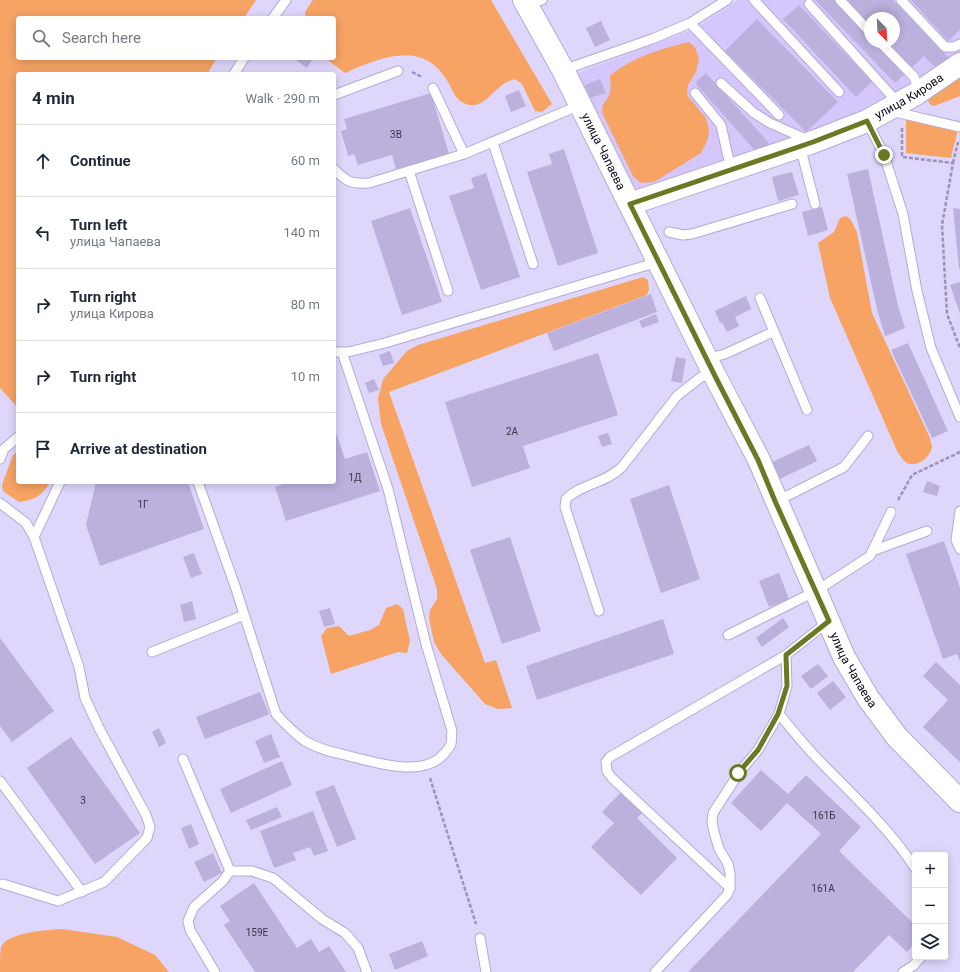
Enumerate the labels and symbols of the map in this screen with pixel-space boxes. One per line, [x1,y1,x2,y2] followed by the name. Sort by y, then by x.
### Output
[864,12,900,48] north arrow
[872,70,946,122] street label: улица Кирова
[578,111,628,192] street label: улица Чапаева
[390,129,402,140] house number: 3В
[875,146,893,164] route end
[506,426,519,437] house number: 2А
[348,472,362,483] house number: 1Д
[137,499,149,510] house number: 1Г
[827,630,880,710] street label: улица Чапаева
[729,764,747,782] route start
[80,795,86,806] house number: 3
[812,810,836,821] house number: 161Б
[811,883,835,894] house number: 161А
[246,927,269,938] house number: 159Е

